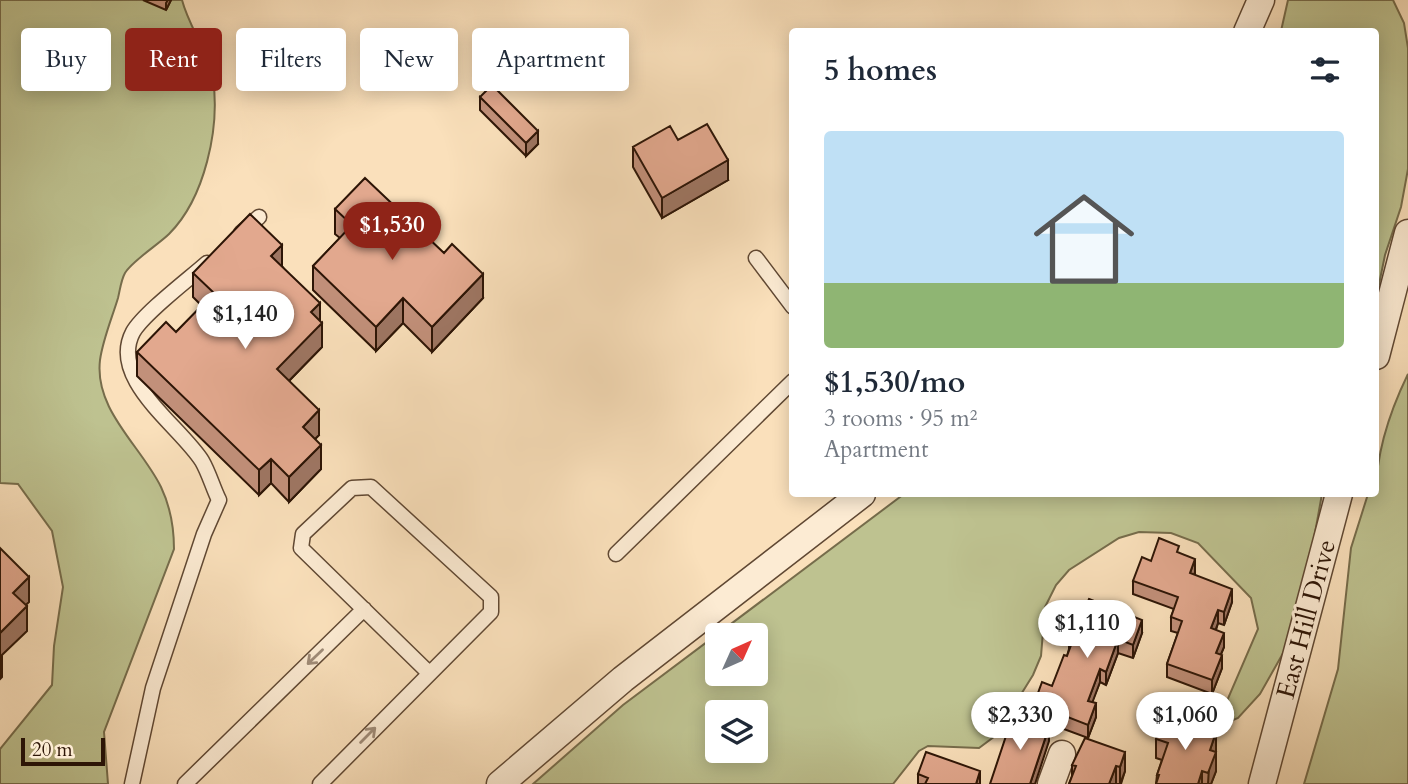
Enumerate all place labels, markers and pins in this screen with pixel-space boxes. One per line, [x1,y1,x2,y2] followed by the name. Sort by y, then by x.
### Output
[335,202,449,262] pin: $1,530
[188,292,302,351] pin: $1,140
[1030,600,1144,660] pin: $1,110
[963,692,1077,752] pin: $2,330
[1128,692,1242,752] pin: $1,060

